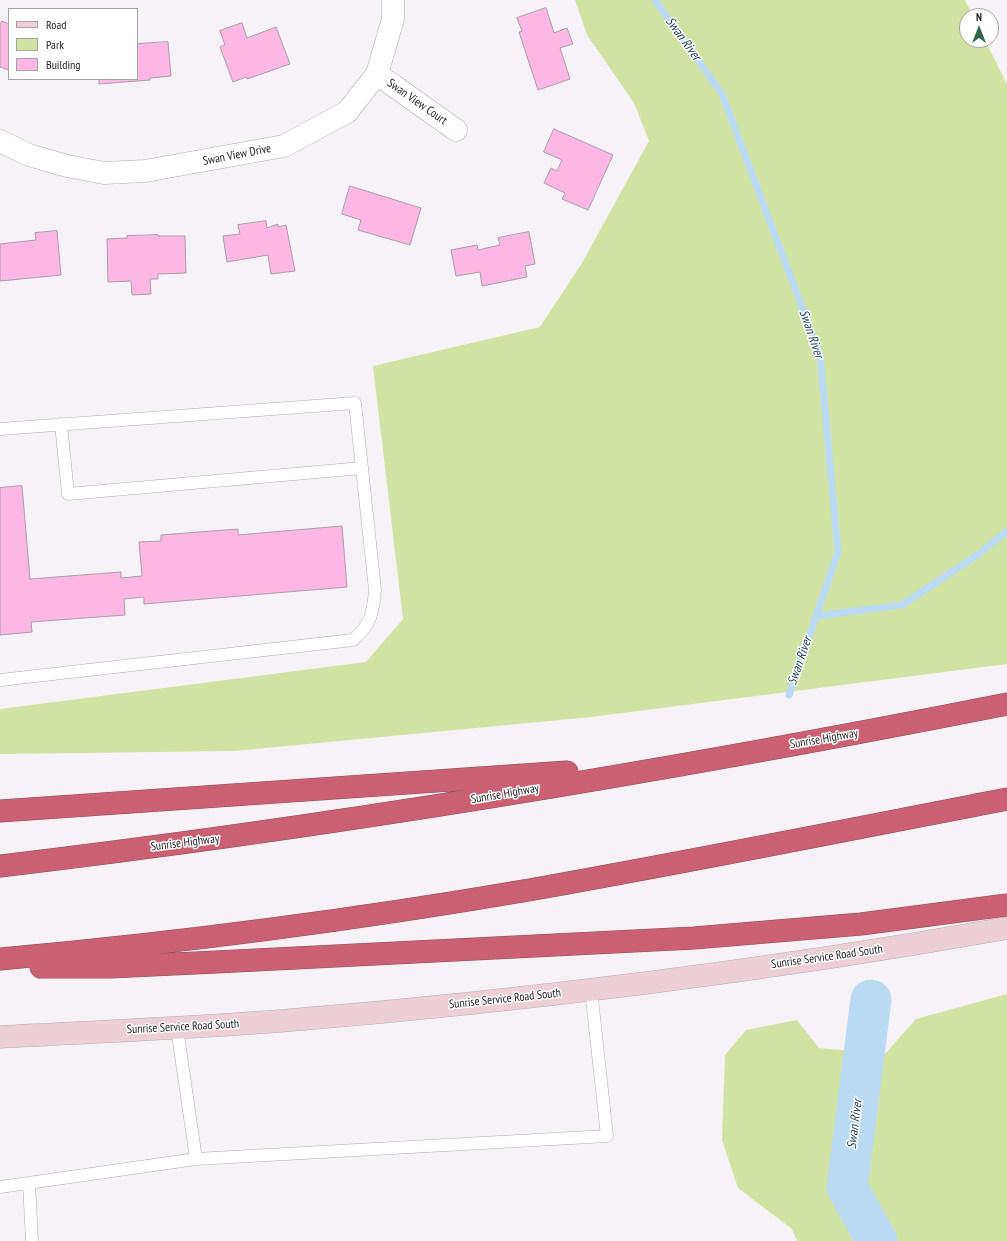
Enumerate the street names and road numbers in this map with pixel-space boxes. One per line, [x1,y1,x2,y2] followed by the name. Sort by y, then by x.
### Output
[384,76,450,128] street label: Swan View Court
[202,141,272,169] street label: Swan View Drive
[789,726,859,752] street label: Sunrise Highway
[470,781,540,807] street label: Sunrise Highway
[150,832,220,854] street label: Sunrise Highway
[770,942,884,972] street label: Sunrise Service Road South
[448,986,562,1012] street label: Sunrise Service Road South
[127,1017,239,1037] street label: Sunrise Service Road South

